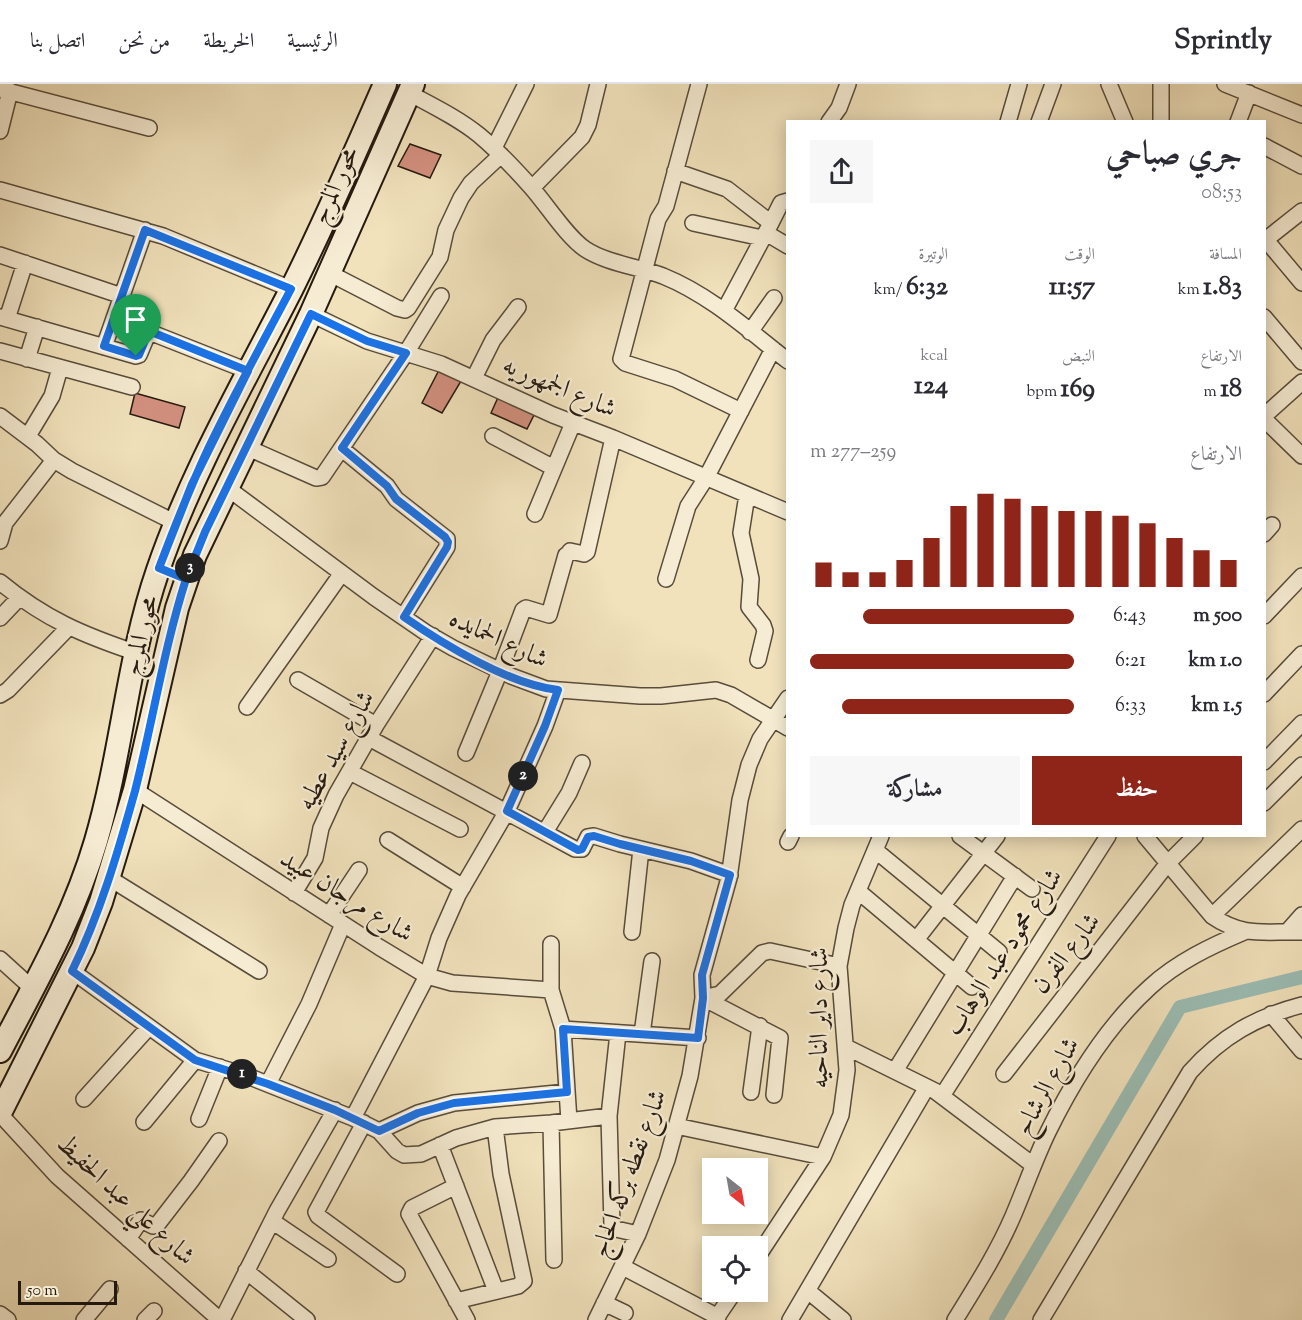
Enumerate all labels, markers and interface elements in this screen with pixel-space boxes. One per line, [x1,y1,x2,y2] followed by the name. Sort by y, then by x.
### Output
[1174,21,1272,61] text: Sprintly
[30,27,85,57] text: اتصل بنا
[118,27,170,57] text: من نحن
[203,27,254,57] text: الخريطة
[287,27,338,57] text: الرئيسية
[1106,132,1242,180] text: جري صباحي
[810,140,873,203] button: share
[303,141,372,232] street label: محور المرج
[1201,179,1242,208] text: 08:53
[918,244,948,267] text: الوتيرة
[1064,244,1095,267] text: الوقت
[1209,244,1242,267] text: المسافة
[906,269,948,306] text: 6:32
[1049,269,1095,306] text: 11:57
[1203,269,1242,306] text: 1.83
[874,279,906,302] text: /km
[1178,279,1203,302] text: km
[110,294,161,356] pin
[119,303,152,336] icon: arrive
[921,345,948,368] text: kcal
[1062,346,1095,369] text: النبض
[1200,346,1242,369] text: الارتفاع
[496,347,622,430] street label: شارع الجمهوريه
[914,368,948,405] text: 124
[1061,371,1095,408] text: 169
[1220,371,1242,408] text: 18
[1026,381,1061,404] text: bpm
[1204,381,1220,404] text: m
[810,438,896,467] text: 259–277 m
[1190,441,1242,470] text: الارتفاع
[175,553,205,583] pin: 3
[187,556,193,579] text: 3
[114,592,173,681] street label: محور المرج
[442,601,554,680] street label: شارع الحمايده
[1113,602,1146,631] text: 6:43
[1193,602,1242,631] text: 500 m
[1115,647,1146,676] text: 6:21
[1188,647,1242,676] text: 1.0 km
[289,684,386,818] street label: شارع سيد عطيه
[1115,692,1146,721] text: 6:33
[1192,692,1242,721] text: 1.5 km
[810,756,1020,825] button: مشاركة
[1032,756,1242,825] button: حفظ
[508,761,538,791] pin: 2
[519,764,527,787] text: 2
[271,841,420,954] street label: شارع مرجان عبيد
[937,862,1074,1045] street label: شارع محمود عبد الوهاب
[1023,905,1111,1003] street label: شارع الفرن
[802,947,840,1089] street label: شارع داير الناحيه
[1006,1031,1093,1144] street label: شارع الرشاح
[227,1059,257,1089] pin: 1
[239,1062,245,1085] text: 1
[582,1085,680,1264] street label: شارع نقطه بركه الحاج
[45,1127,203,1278] street label: شارع علي عبد الحفيظ
[702,1158,768,1224] north arrow
[702,1158,768,1302] map controls
[702,1236,768,1302] button: locate
[18,1278,117,1306] scale bar
[27,1280,58,1303] text: 50 m

